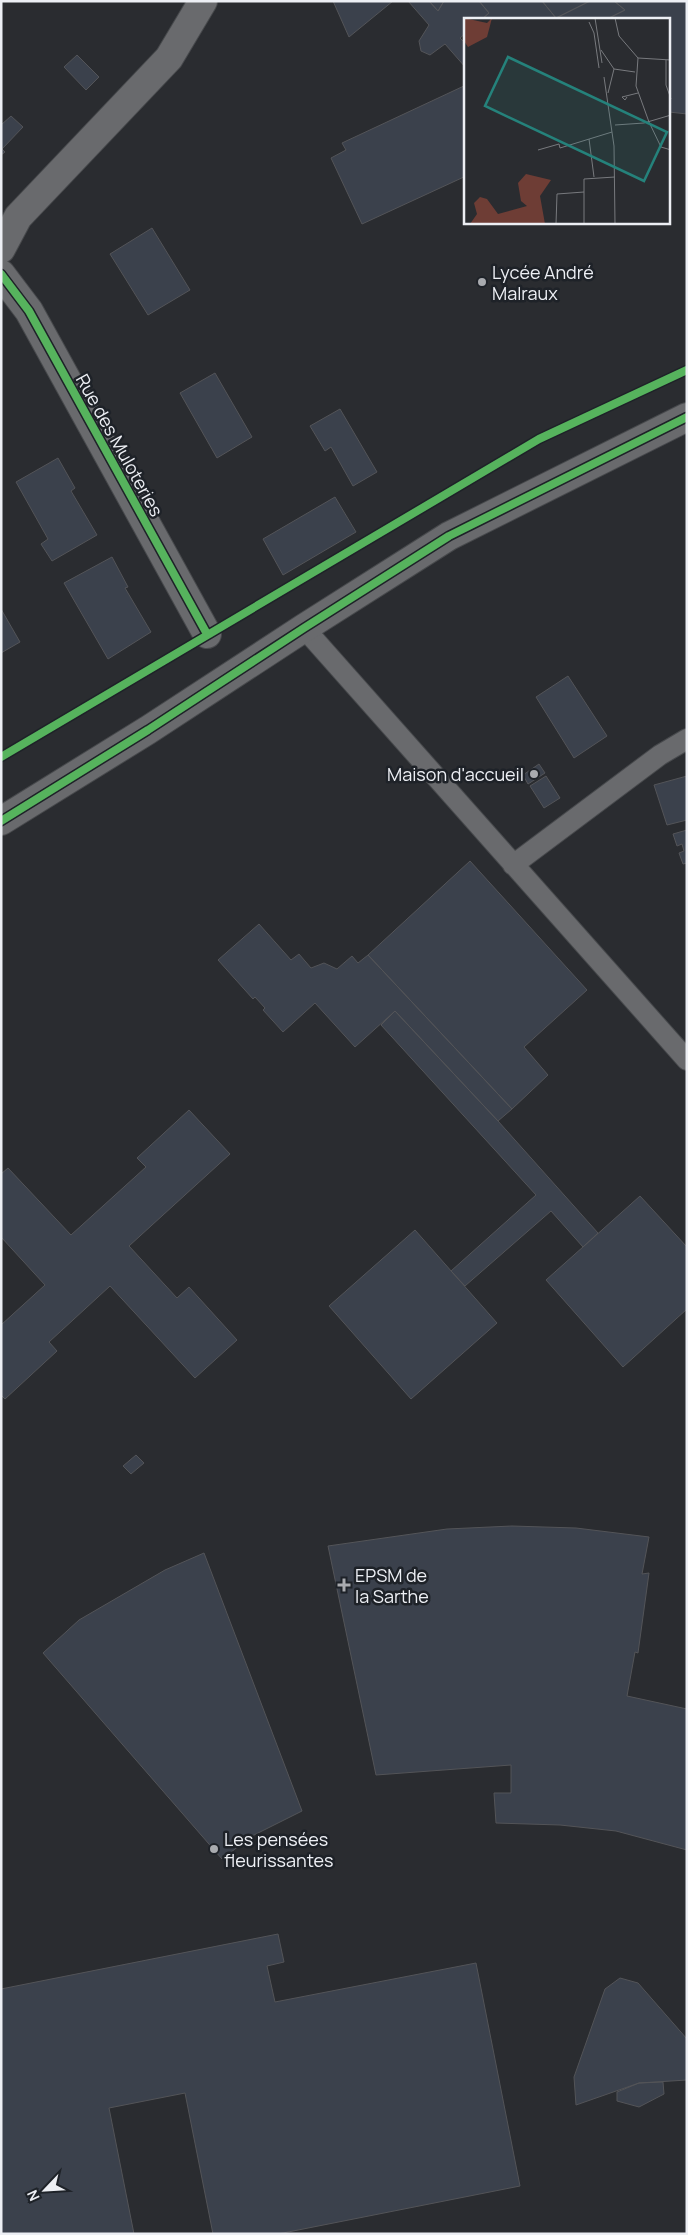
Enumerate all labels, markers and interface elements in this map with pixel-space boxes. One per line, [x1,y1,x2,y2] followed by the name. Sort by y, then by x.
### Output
[464,18,670,224] inset map
[492,260,594,305] place label: Lycée André Malraux
[476,276,488,288] marker: Lycée André Malraux
[71,370,169,520] street label: Rue des Muloteries
[387,762,524,786] place label: Maison d'accueil
[528,768,540,780] marker: Maison d'accueil
[355,1563,429,1608] place label: EPSM de la Sarthe
[337,1578,351,1592] marker: EPSM de la Sarthe
[224,1827,334,1872] place label: Les pensées fleurissantes
[208,1843,220,1855] marker: Les pensées fleurissantes
[20,2165,70,2215] north arrow
[22,2187,44,2204] text: N

